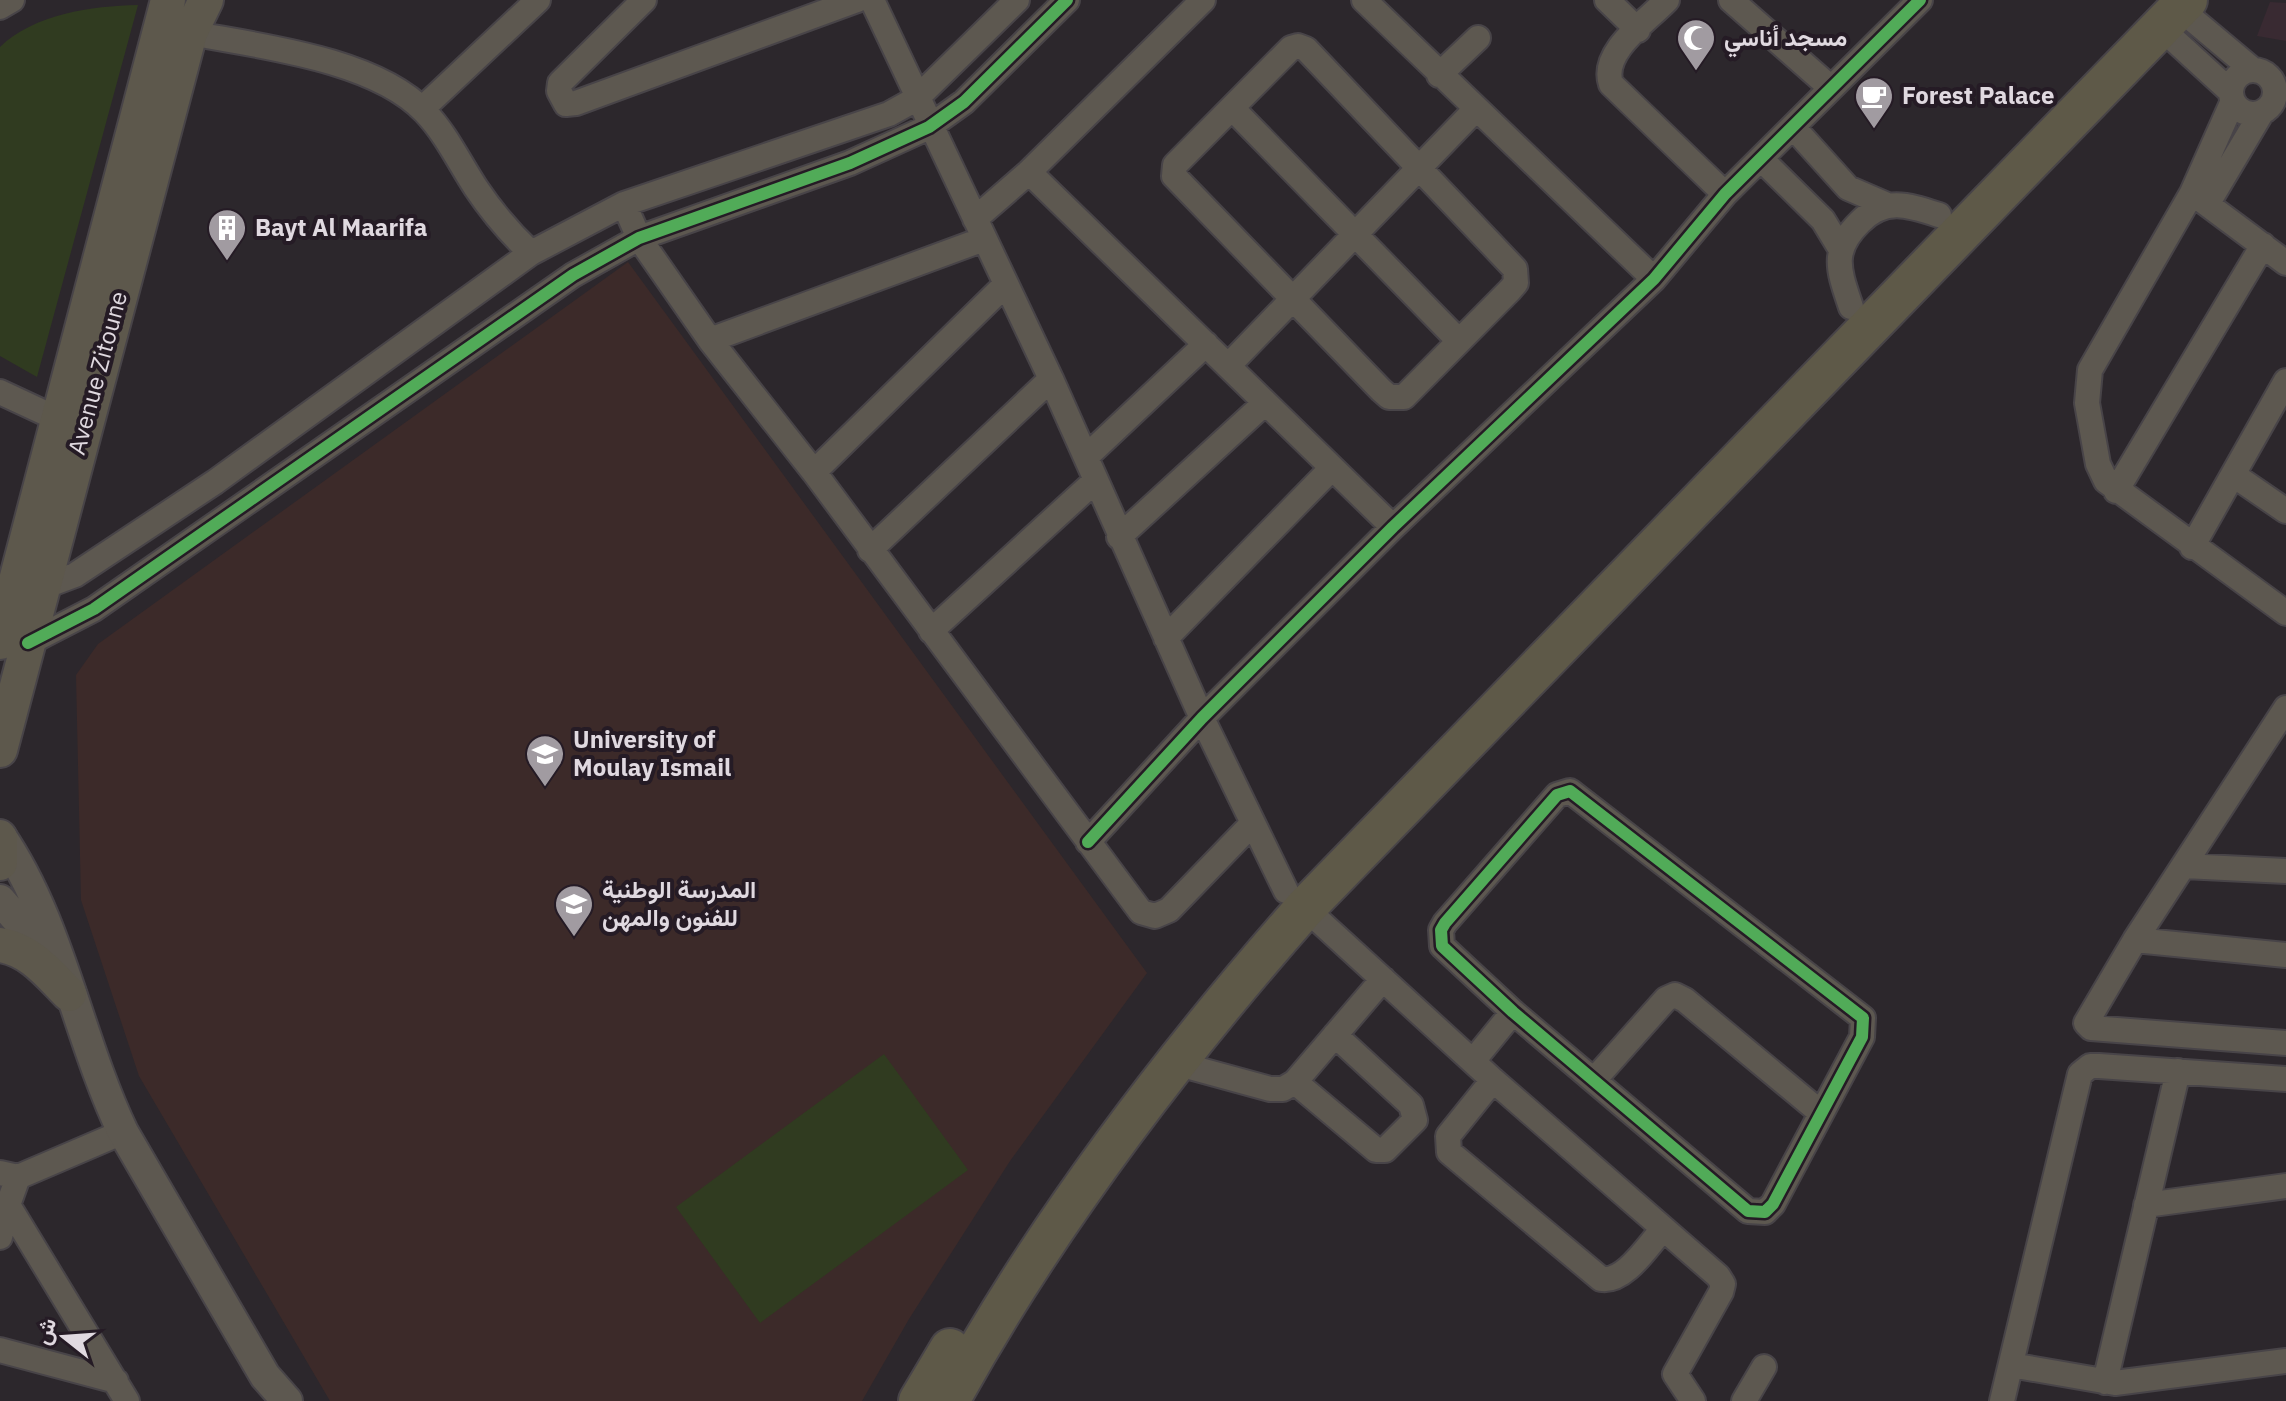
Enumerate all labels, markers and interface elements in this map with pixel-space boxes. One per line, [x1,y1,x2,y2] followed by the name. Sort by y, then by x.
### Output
[1675,17,1717,72] mosque icon: مسجد أناسي
[1724,21,1847,58] place label: مسجد أناسي
[1853,75,1895,130] cafe icon: Forest Palace
[1902,79,2054,111] place label: Forest Palace
[206,207,248,262] building icon: Bayt Al Maarifa
[255,211,427,243] place label: Bayt Al Maarifa
[60,287,134,458] street label: Avenue Zitoune
[573,723,731,783] place label: University of Moulay Ismail
[524,733,566,788] school or university icon: University of Moulay Ismail
[602,873,756,933] place label: المدرسة الوطنية للفنون والمهن
[553,883,595,938] school or university icon: المدرسة الوطنية للفنون والمهن
[24,1297,104,1377] north arrow
[27,1314,62,1348] text: ش

